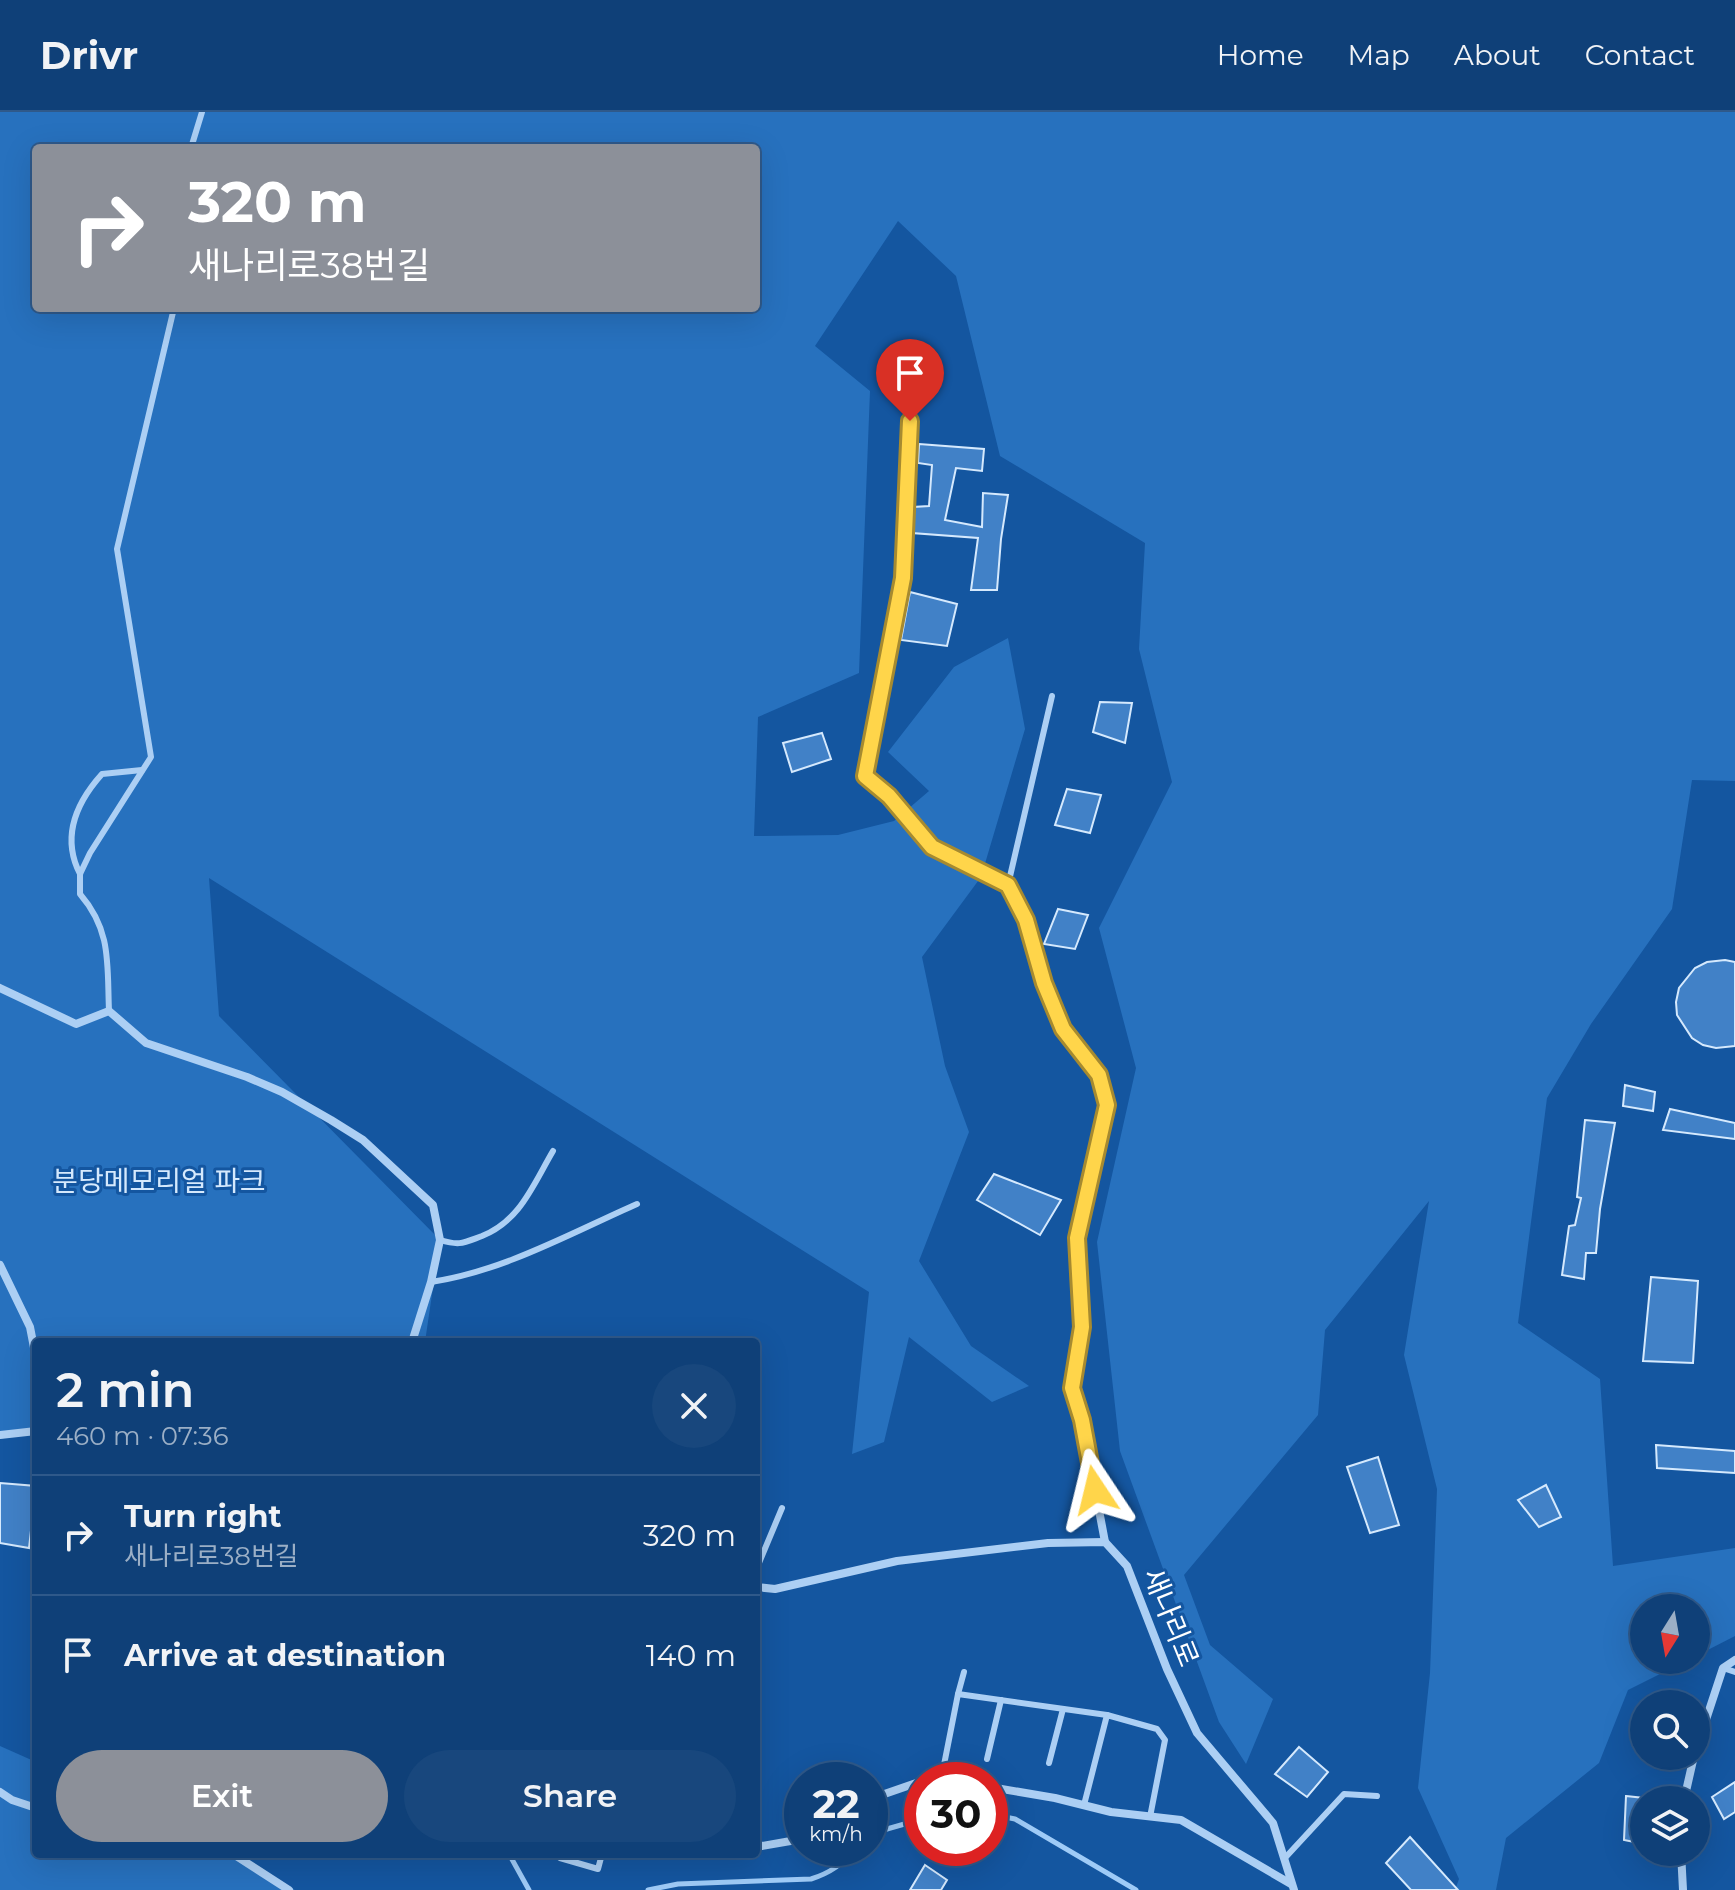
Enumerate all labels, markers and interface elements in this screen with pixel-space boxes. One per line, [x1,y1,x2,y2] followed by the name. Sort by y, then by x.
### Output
[40,32,138,79] text: Drivr
[1217,38,1304,72] text: Home
[1348,38,1410,72] text: Map
[1454,38,1541,72] text: About
[1585,38,1695,72] text: Contact
[188,168,367,236] text: 320 m
[56,176,160,280] icon: right
[188,243,430,287] text: 새나리로38번길
[876,339,944,421] pin
[888,351,932,395] icon: arrive
[52,1164,266,1198] park label: 분당메모리얼 파크
[56,1361,194,1419] text: 2 min
[652,1364,736,1448] button: close
[56,1420,229,1452] text: 460 m · 07:36
[1053,1448,1137,1532] position arrow
[124,1498,281,1535] text: Turn right
[56,1513,100,1557] icon: right
[643,1517,736,1554] text: 320 m
[124,1540,299,1572] text: 새나리로38번길
[1136,1563,1206,1671] street label: 새나리로
[1630,1594,1710,1674] north arrow
[1630,1594,1710,1866] map controls
[56,1633,100,1677] icon: arrive
[124,1637,446,1674] text: Arrive at destination
[646,1637,736,1674] text: 140 m
[1630,1690,1710,1770] button: search
[56,1750,388,1842] button: Exit
[404,1750,736,1842] button: Share
[904,1762,1008,1866] speed limit sign: 30
[812,1779,860,1828] text: 22
[1630,1786,1710,1866] button: layers
[809,1822,863,1846] text: km/h

